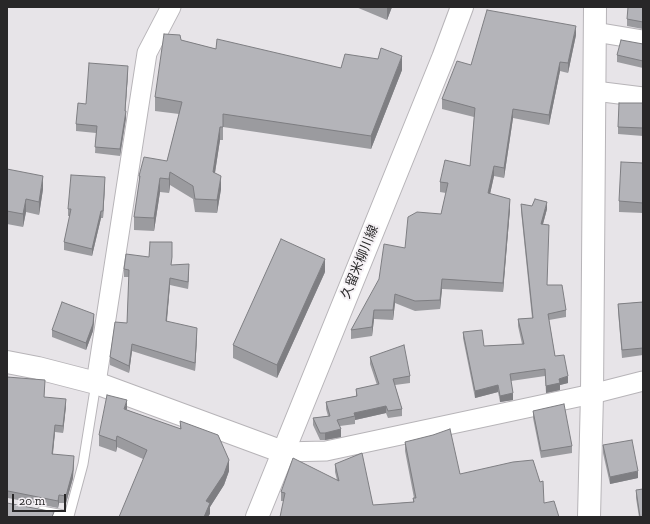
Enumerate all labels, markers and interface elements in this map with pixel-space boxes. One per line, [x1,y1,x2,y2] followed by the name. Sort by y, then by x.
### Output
[338,223,382,301] street label: 久留米柳川線
[14,486,68,512] scale bar
[19,494,45,508] text: 20 m

